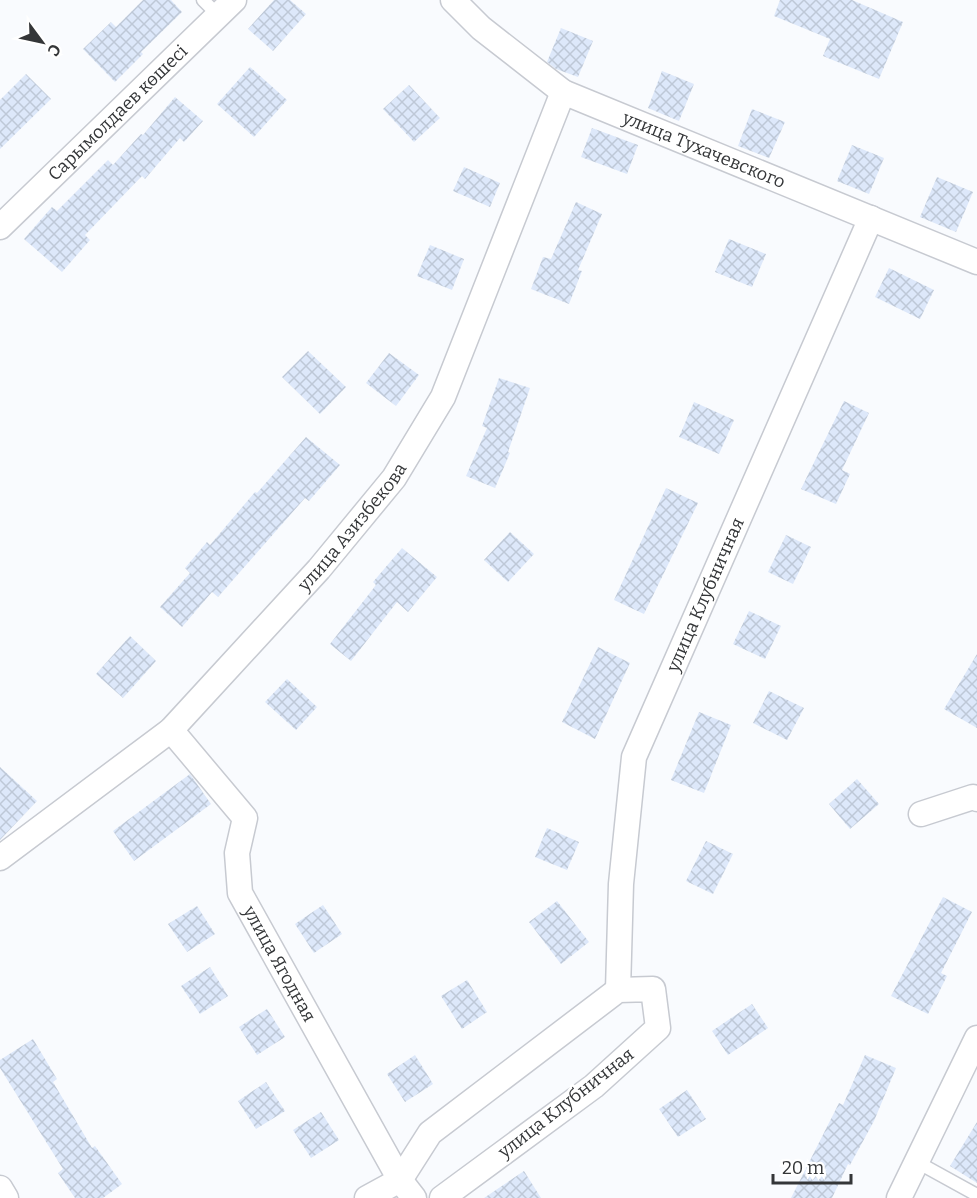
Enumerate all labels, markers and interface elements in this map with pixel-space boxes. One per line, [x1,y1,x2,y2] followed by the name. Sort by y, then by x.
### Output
[12,12,72,72] north arrow
[43,41,191,185] street label: Сарымолдаев көшесі
[619,106,788,193] street label: улица Тухачевского
[293,459,411,596] street label: улица Азизбекова
[661,514,749,676] street label: улица Клубничная
[238,901,321,1026] street label: улица Ягодная
[493,1043,638,1163] street label: улица Клубничная
[773,1147,851,1185] scale bar
[782,1157,824,1179] text: 20 m

